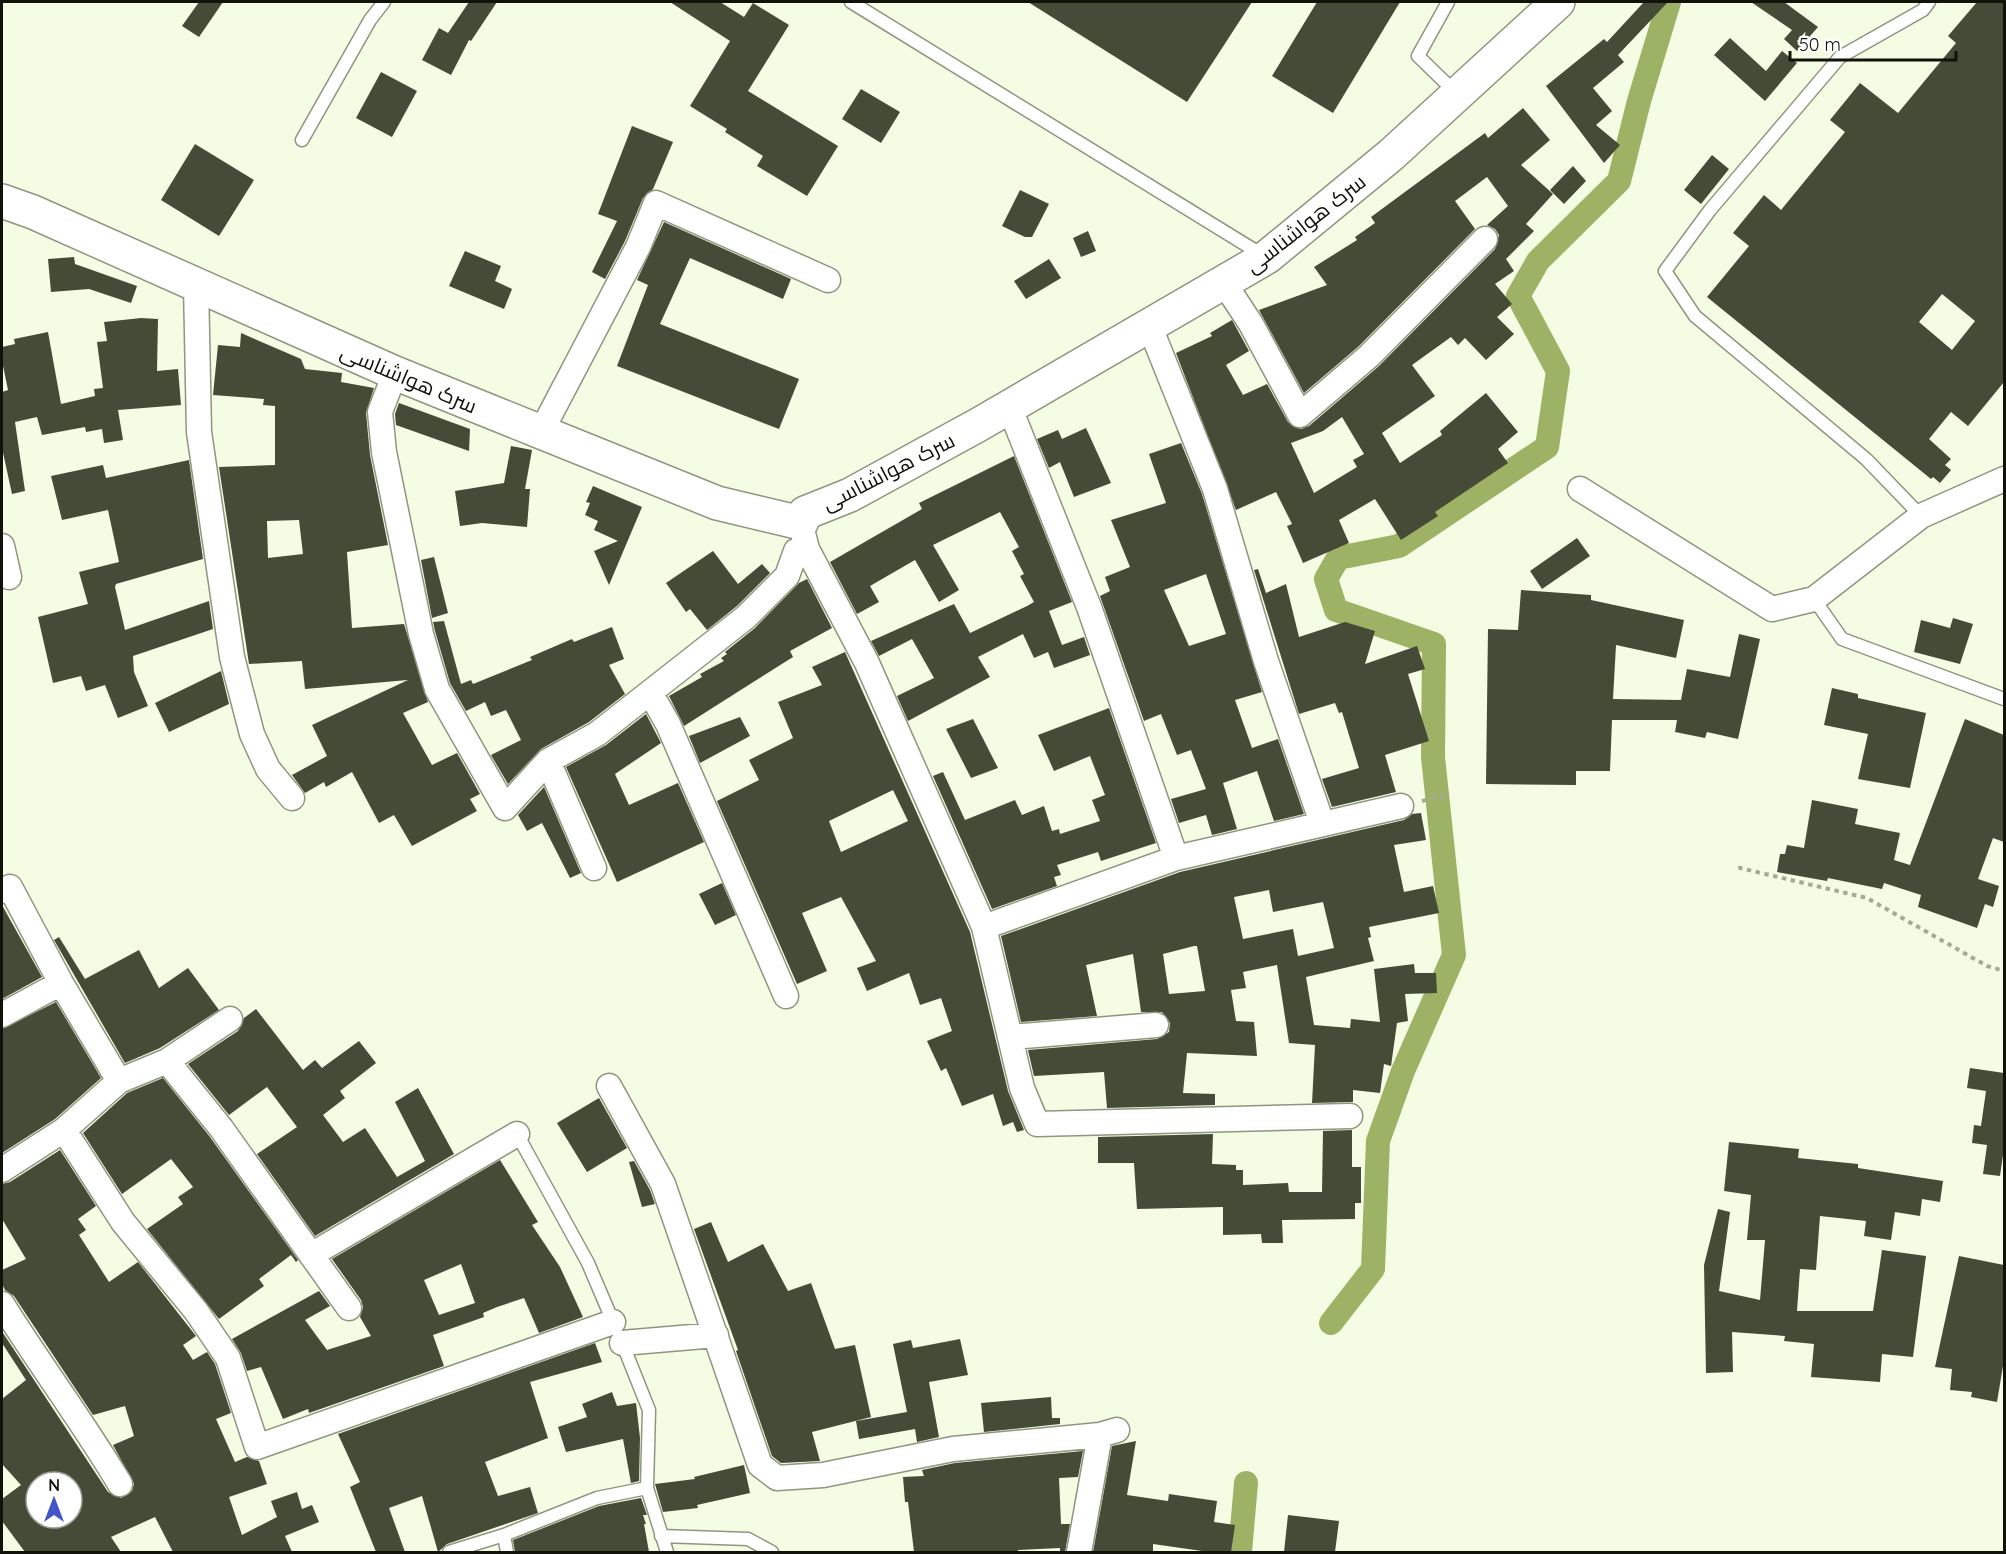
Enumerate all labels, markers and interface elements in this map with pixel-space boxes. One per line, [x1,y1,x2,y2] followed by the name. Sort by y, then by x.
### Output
[1790,24,1956,62] scale bar
[1799,33,1841,56] text: 50 m
[1240,168,1371,279] street label: سرک هواشناسی
[336,338,481,419] street label: سرک هواشناسی
[817,426,959,517] street label: سرک هواشناسی
[24,1470,84,1530] north arrow
[48,1475,60,1495] text: N

